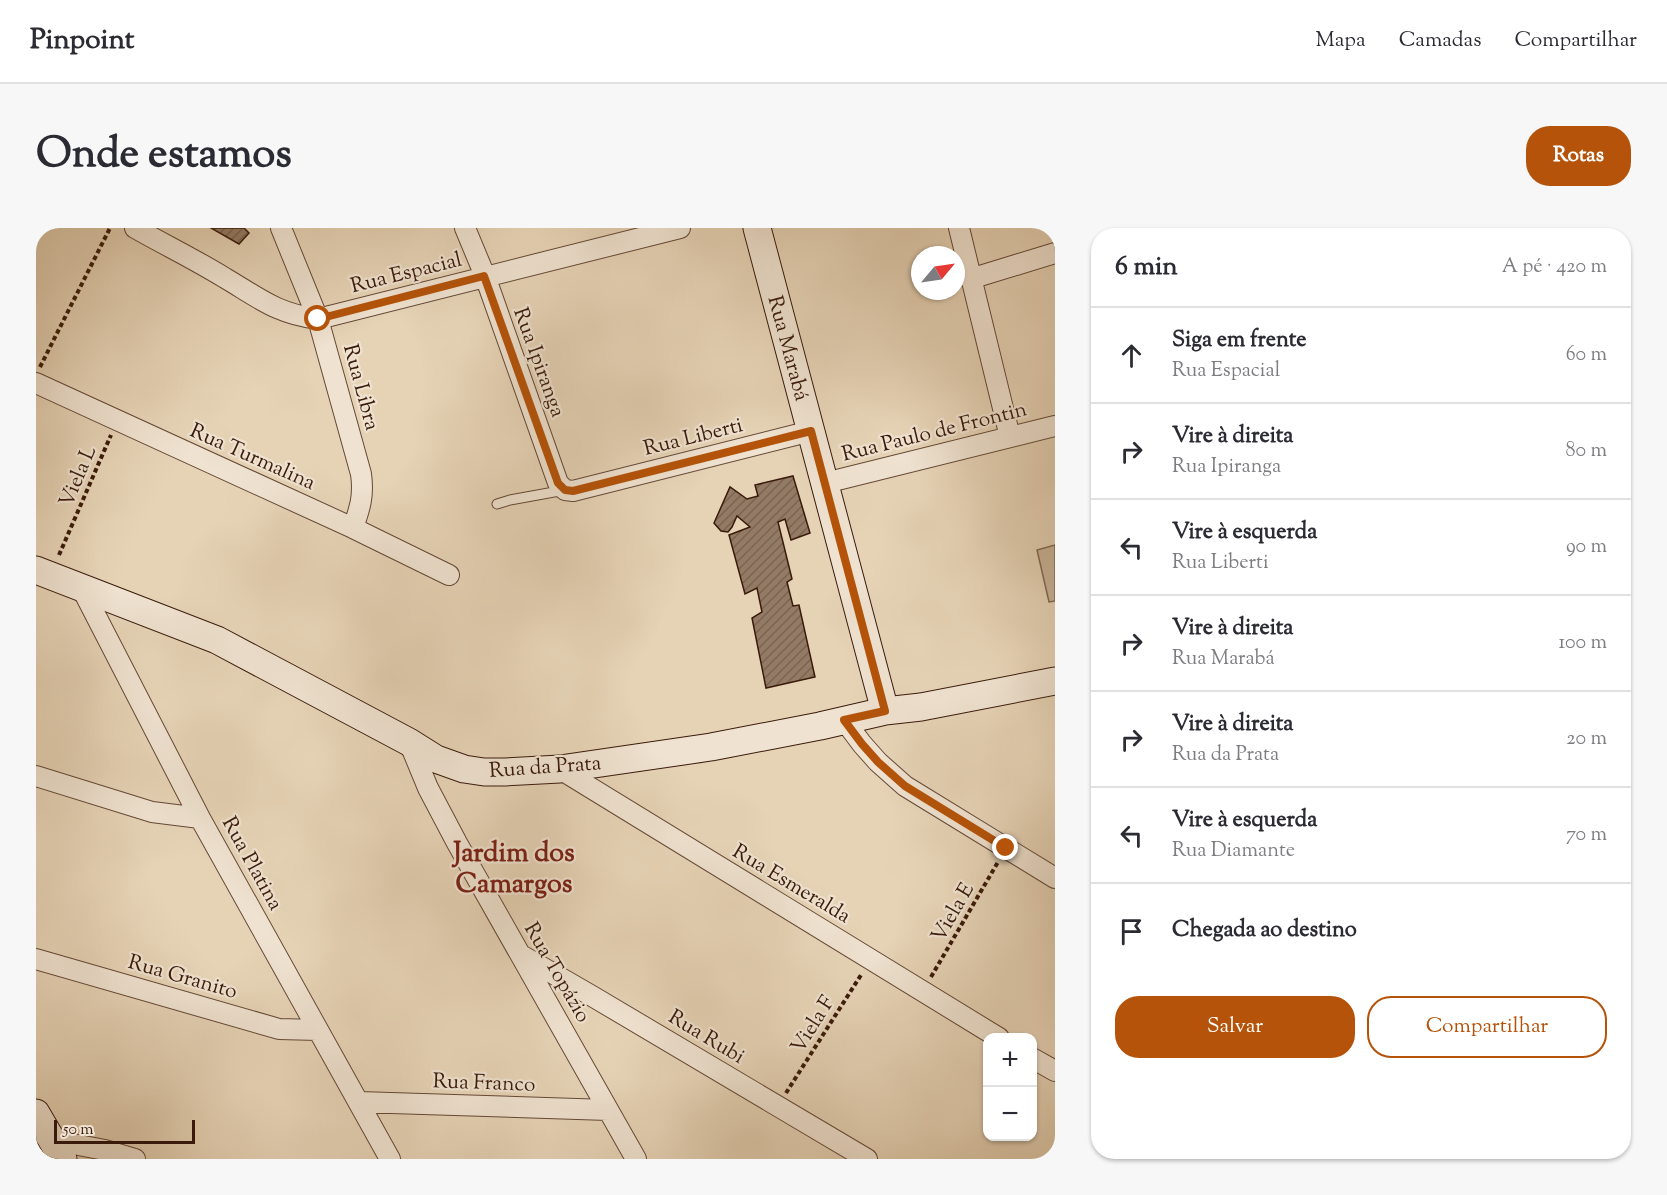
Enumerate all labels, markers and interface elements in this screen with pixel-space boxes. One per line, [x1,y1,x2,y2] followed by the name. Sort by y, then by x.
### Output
[30,21,134,61] text: Pinpoint
[1316,26,1366,56] text: Mapa
[1399,26,1482,56] text: Camadas
[1515,26,1637,56] text: Compartilhar
[36,126,292,186] text: Onde estamos
[1526,126,1631,186] button: Rotas
[348,246,465,302] street label: Rua Espacial
[911,246,965,300] north arrow
[1115,249,1178,286] text: 6 min
[1502,253,1607,282] text: A pé · 420 m
[759,293,816,405] street label: Rua Marabá
[504,304,572,422] street label: Rua Ipiranga
[304,305,330,331] route start
[1172,325,1307,357] text: Siga em frente
[1115,339,1148,372] icon: ahead
[334,341,386,434] street label: Rua Libra
[1566,341,1607,370] text: 60 m
[1172,357,1280,386] text: Rua Espacial
[839,395,1030,470] street label: Rua Paulo de Frontin
[641,411,746,465] street label: Rua Liberti
[185,417,320,499] street label: Rua Turmalina
[1172,421,1294,453] text: Vire à direita
[1115,435,1148,468] icon: right
[1566,437,1607,466] text: 80 m
[53,441,105,512] street label: Viela L
[1172,453,1281,482] text: Rua Ipiranga
[1172,517,1317,549] text: Vire à esquerda
[1115,531,1148,564] icon: left
[1566,533,1607,562] text: 90 m
[1172,549,1269,578] text: Rua Liberti
[1172,613,1294,645] text: Vire à direita
[1115,627,1148,660] icon: right
[1558,629,1607,658] text: 100 m
[1172,645,1275,674] text: Rua Marabá
[1172,709,1294,741] text: Vire à direita
[1115,723,1148,756] icon: right
[1566,725,1607,754] text: 20 m
[1172,741,1279,770] text: Rua da Prata
[488,749,603,787] street label: Rua da Prata
[1172,805,1317,837] text: Vire à esquerda
[213,812,290,917] street label: Rua Platina
[1115,819,1148,852] icon: left
[1566,821,1607,850] text: 70 m
[992,834,1018,860] route end
[451,835,575,905] district label: Jardim dos Camargos
[1172,837,1295,866] text: Rua Diamante
[726,838,856,932] street label: Rua Esmeralda
[925,878,983,948] street label: Viela E
[1115,915,1148,948] icon: arrive
[1172,915,1357,947] text: Chegada ao destino
[515,917,597,1029] street label: Rua Topázio
[124,948,241,1008] street label: Rua Granito
[784,990,843,1060] street label: Viela F
[1115,996,1355,1058] button: Salvar
[1367,996,1607,1058] button: Compartilhar
[662,1003,750,1072] street label: Rua Rubi
[983,1033,1037,1141] map controls
[983,1033,1037,1087] button: +
[432,1067,536,1101] street label: Rua Franco
[983,1087,1037,1141] button: −
[54,1117,195,1144] scale bar
[63,1119,94,1142] text: 50 m

